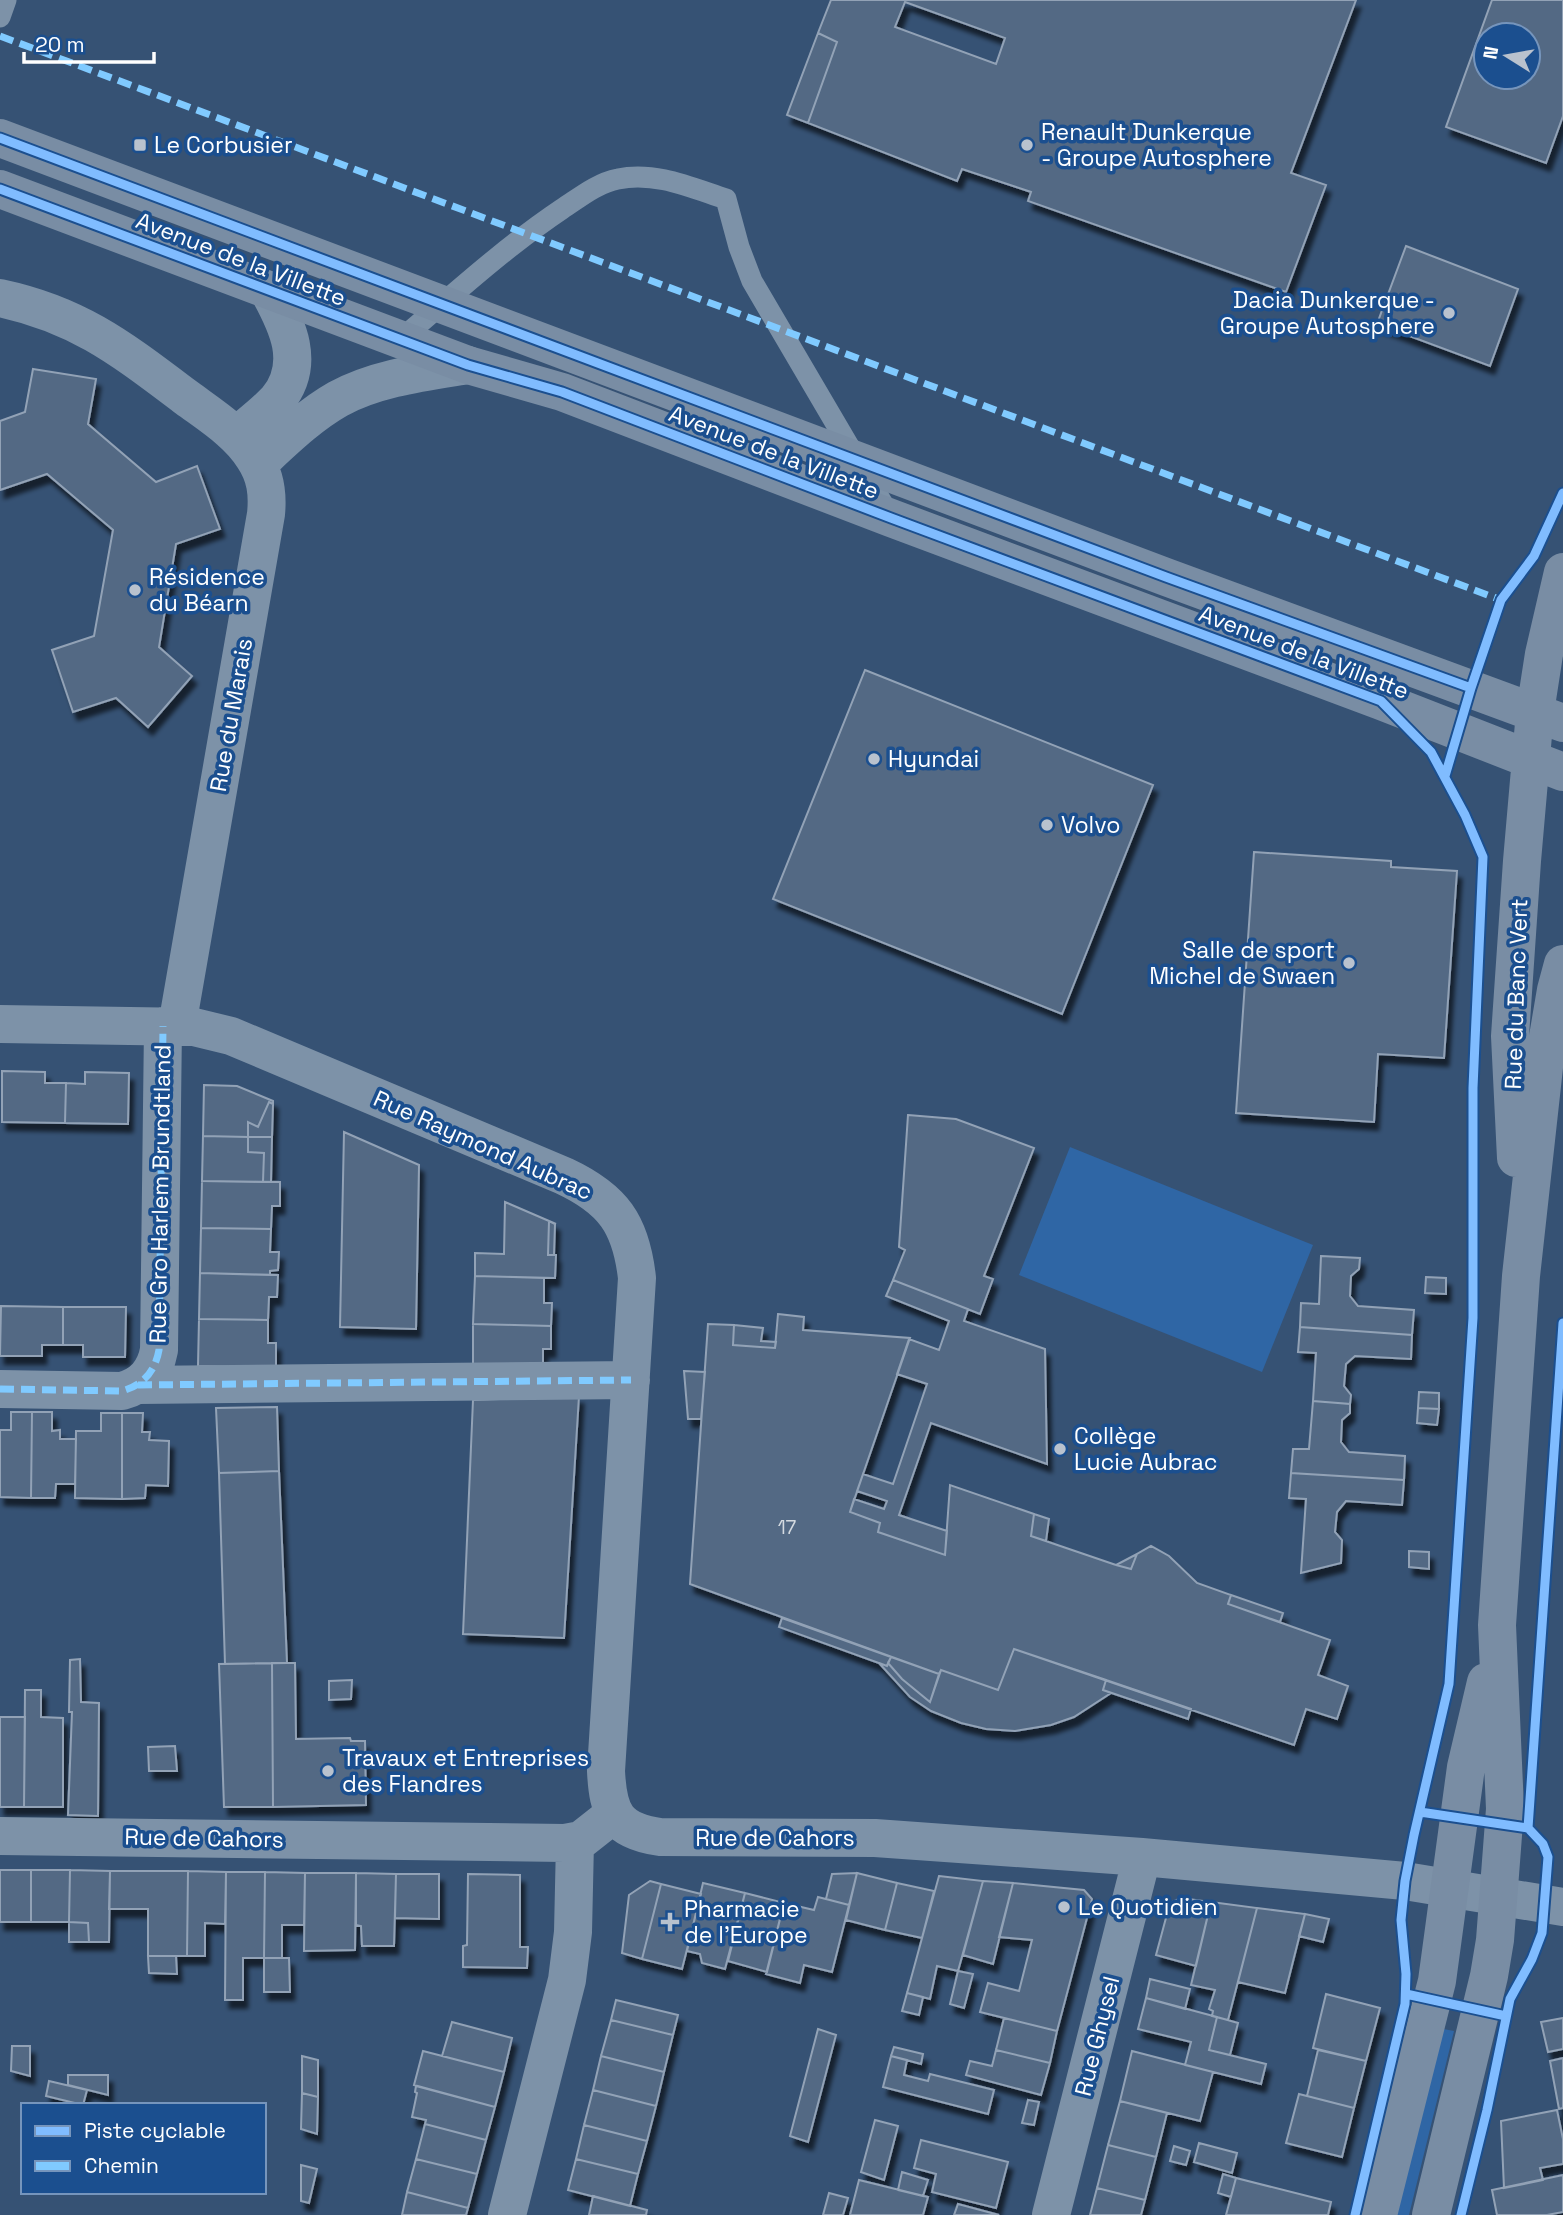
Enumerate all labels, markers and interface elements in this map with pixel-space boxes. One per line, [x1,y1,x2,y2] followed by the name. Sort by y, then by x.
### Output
[24,21,154,65] scale bar
[1472,21,1542,91] north arrow
[35,31,85,58] text: 20 m
[1477,44,1504,61] text: N
[1041,117,1272,173] place label: Renault Dunkerque - Groupe Autosphere
[154,130,293,160] place label: Le Corbusier
[132,137,148,153] marker: Le Corbusier
[1019,137,1035,153] marker: Renault Dunkerque - Groupe Autosphere
[132,205,350,313] street label: Avenue de la Villette
[1220,285,1435,341] place label: Dacia Dunkerque - Groupe Autosphere
[1441,305,1457,321] marker: Dacia Dunkerque - Groupe Autosphere
[665,398,883,506] street label: Avenue de la Villette
[149,562,265,618] place label: Résidence du Béarn
[127,582,143,598] marker: Résidence du Béarn
[1195,598,1413,706] street label: Avenue de la Villette
[203,636,259,794] street label: Rue du Marais
[888,744,979,774] place label: Hyundai
[866,751,882,767] marker: Hyundai
[1061,810,1120,840] place label: Volvo
[1039,817,1055,833] marker: Volvo
[1498,898,1534,1090] street label: Rue du Banc Vert
[1149,935,1335,991] place label: Salle de sport Michel de Swaen
[1341,955,1357,971] marker: Salle de sport Michel de Swaen
[142,1044,178,1344] street label: Rue Gro Harlem Brundtland
[369,1083,597,1207] street label: Rue Raymond Aubrac
[1074,1421,1217,1477] place label: Collège Lucie Aubrac
[1052,1441,1068,1457] marker: Collège Lucie Aubrac
[778,1515,797,1540] house number: 17
[342,1743,589,1799] place label: Travaux et Entreprises des Flandres
[320,1763,336,1779] marker: Travaux et Entreprises des Flandres
[124,1822,284,1854] street label: Rue de Cahors
[695,1823,855,1853] street label: Rue de Cahors
[1078,1892,1218,1922] place label: Le Quotidien
[684,1894,808,1950] place label: Pharmacie de l'Europe
[1056,1899,1072,1915] marker: Le Quotidien
[662,1914,678,1930] marker: Pharmacie de l'Europe
[1068,1973,1126,2099] street label: Rue Ghysel
[21,2103,266,2194] legend
[84,2117,226,2144] text: Piste cyclable
[84,2152,159,2179] text: Chemin

